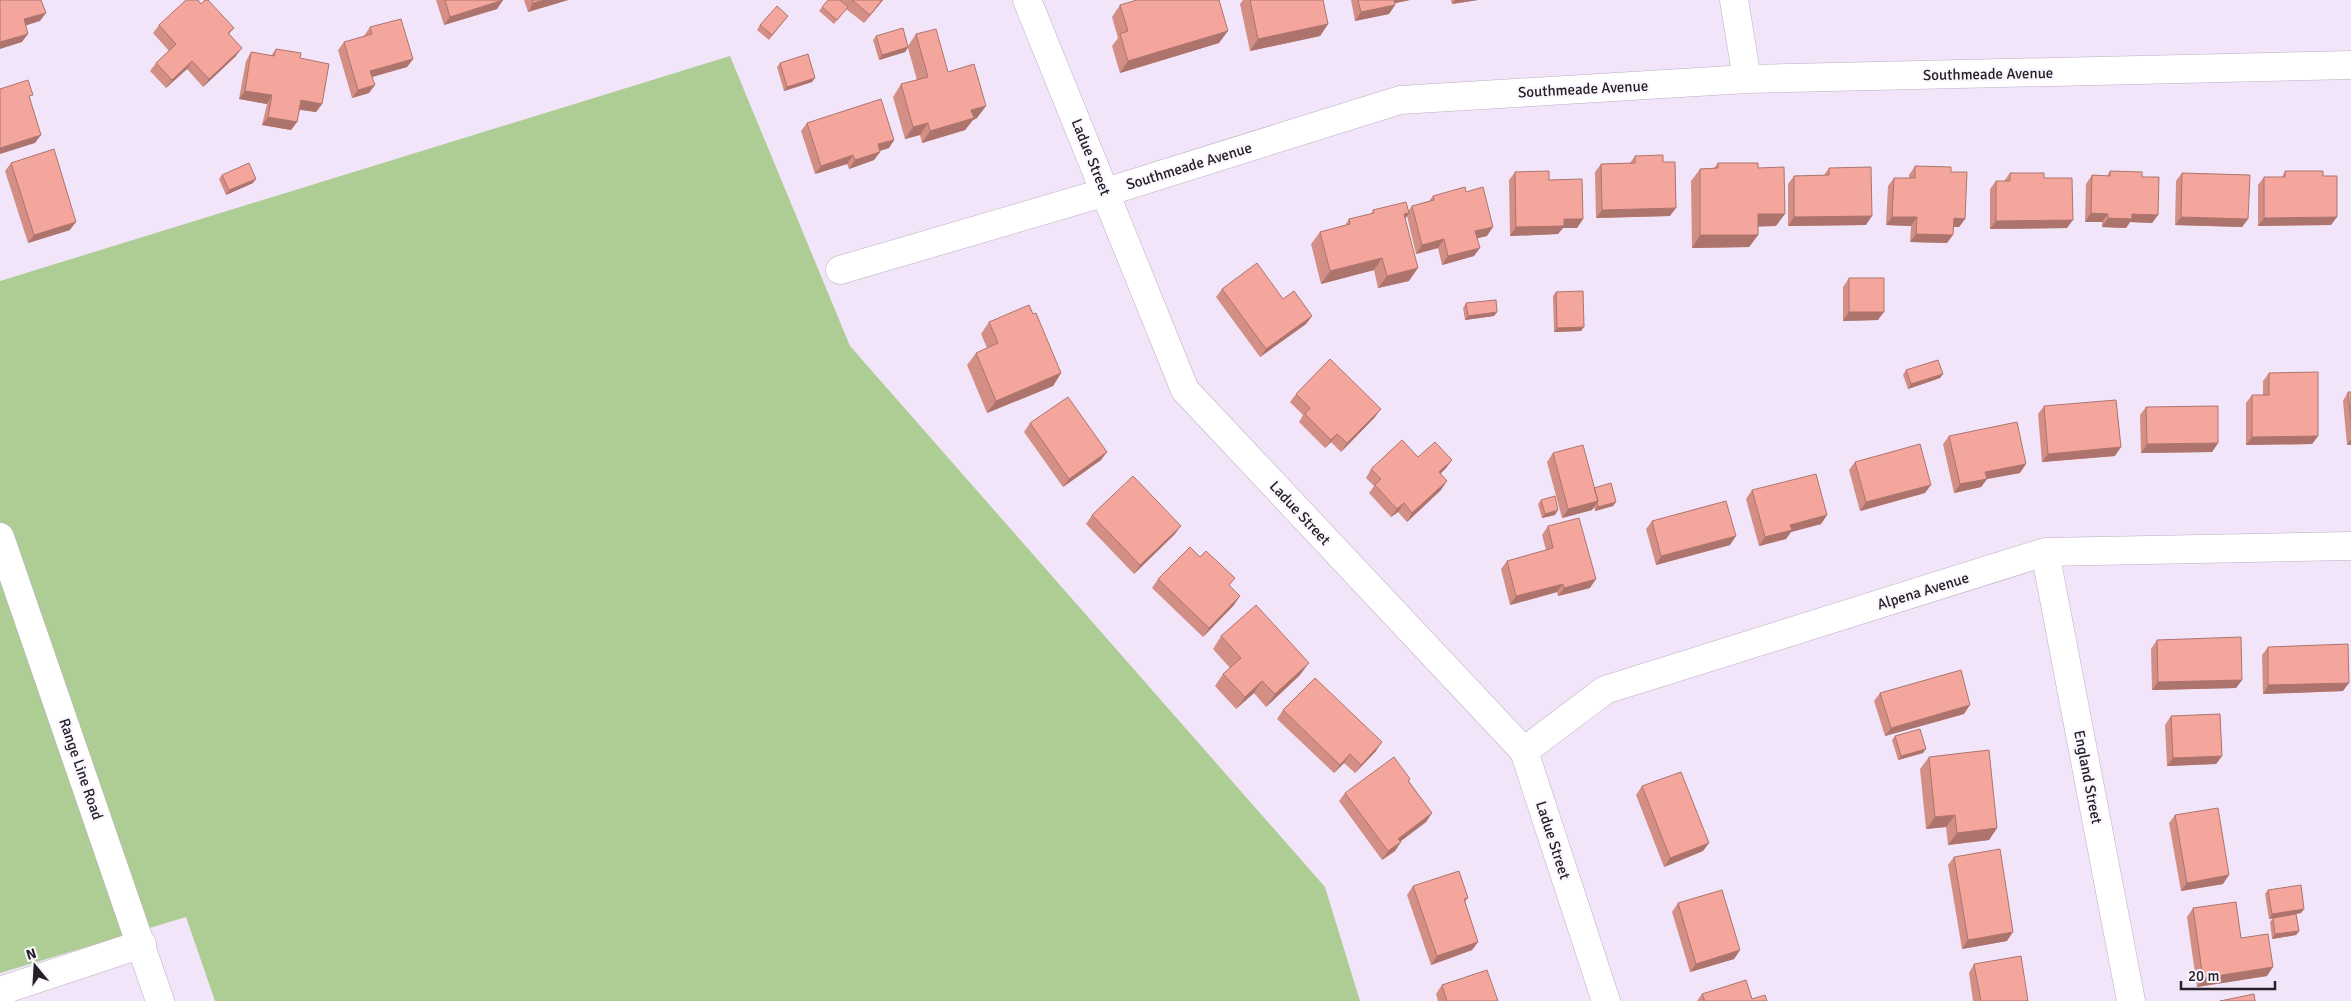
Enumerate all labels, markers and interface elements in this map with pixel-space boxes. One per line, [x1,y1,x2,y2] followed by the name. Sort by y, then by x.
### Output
[1923,64,2053,84] street label: Southmeade Avenue
[1517,77,1649,101] street label: Southmeade Avenue
[1067,116,1115,198] street label: Ladue Street
[1124,138,1254,194] street label: Southmeade Avenue
[1266,477,1334,549] street label: Ladue Street
[1875,569,1971,613] street label: Alpena Avenue
[55,716,107,822] street label: Range Line Road
[2070,729,2106,825] street label: England Street
[1532,799,1574,881] street label: Ladue Street
[10,941,60,991] north arrow
[24,945,38,964] text: N
[2181,958,2275,990] scale bar
[2188,967,2219,985] text: 20 m

